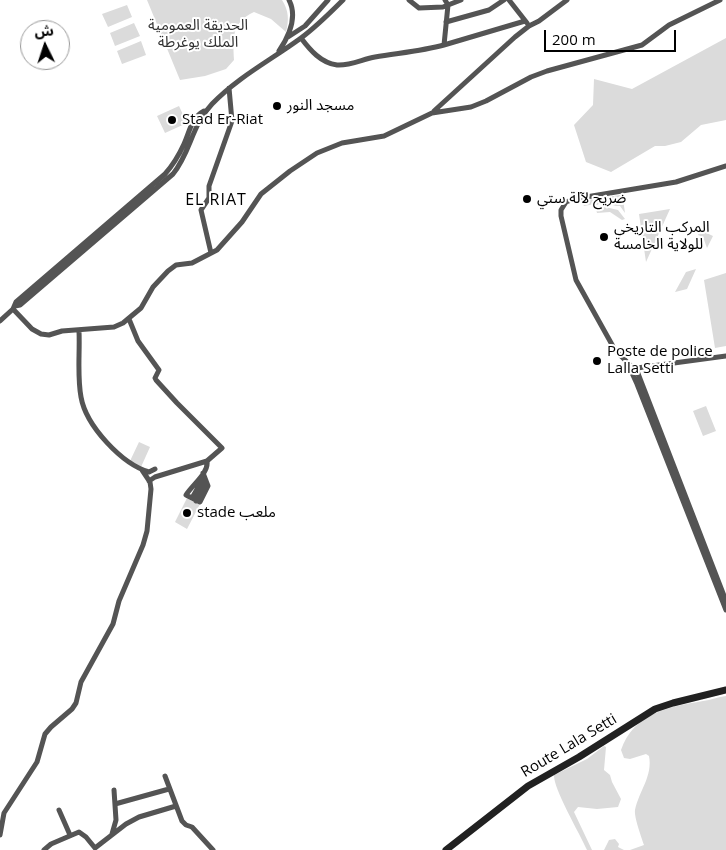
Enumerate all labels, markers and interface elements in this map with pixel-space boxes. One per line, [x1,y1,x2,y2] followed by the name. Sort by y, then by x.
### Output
[148,17,248,52] park label: الحديقة العمومية الملك يوغرطة
[20,20,70,70] north arrow
[34,20,54,41] text: ش
[546,20,678,52] scale bar
[552,29,596,49] text: 200 m
[287,97,354,115] place label: مسجد النور
[271,100,283,112] marker: مسجد النور
[182,111,263,129] place label: Stad Er-Riat
[166,114,178,126] marker: Stad Er-Riat
[184,190,248,210] district label: EL RIAT
[537,190,626,208] place label: ضريح لآلة ستي
[521,193,533,205] marker: ضريح لآلة ستي
[614,219,710,254] place label: المركب التاريخي للولاية الخامسة
[598,231,610,243] marker: المركب التاريخي للولاية الخامسة
[607,343,713,378] place label: Poste de police Lalla Setti
[591,355,603,367] marker: Poste de police Lalla Setti
[197,504,276,522] place label: stade ملعب
[181,507,193,519] marker: stade ملعب
[518,710,620,782] street label: Route Lala Setti

